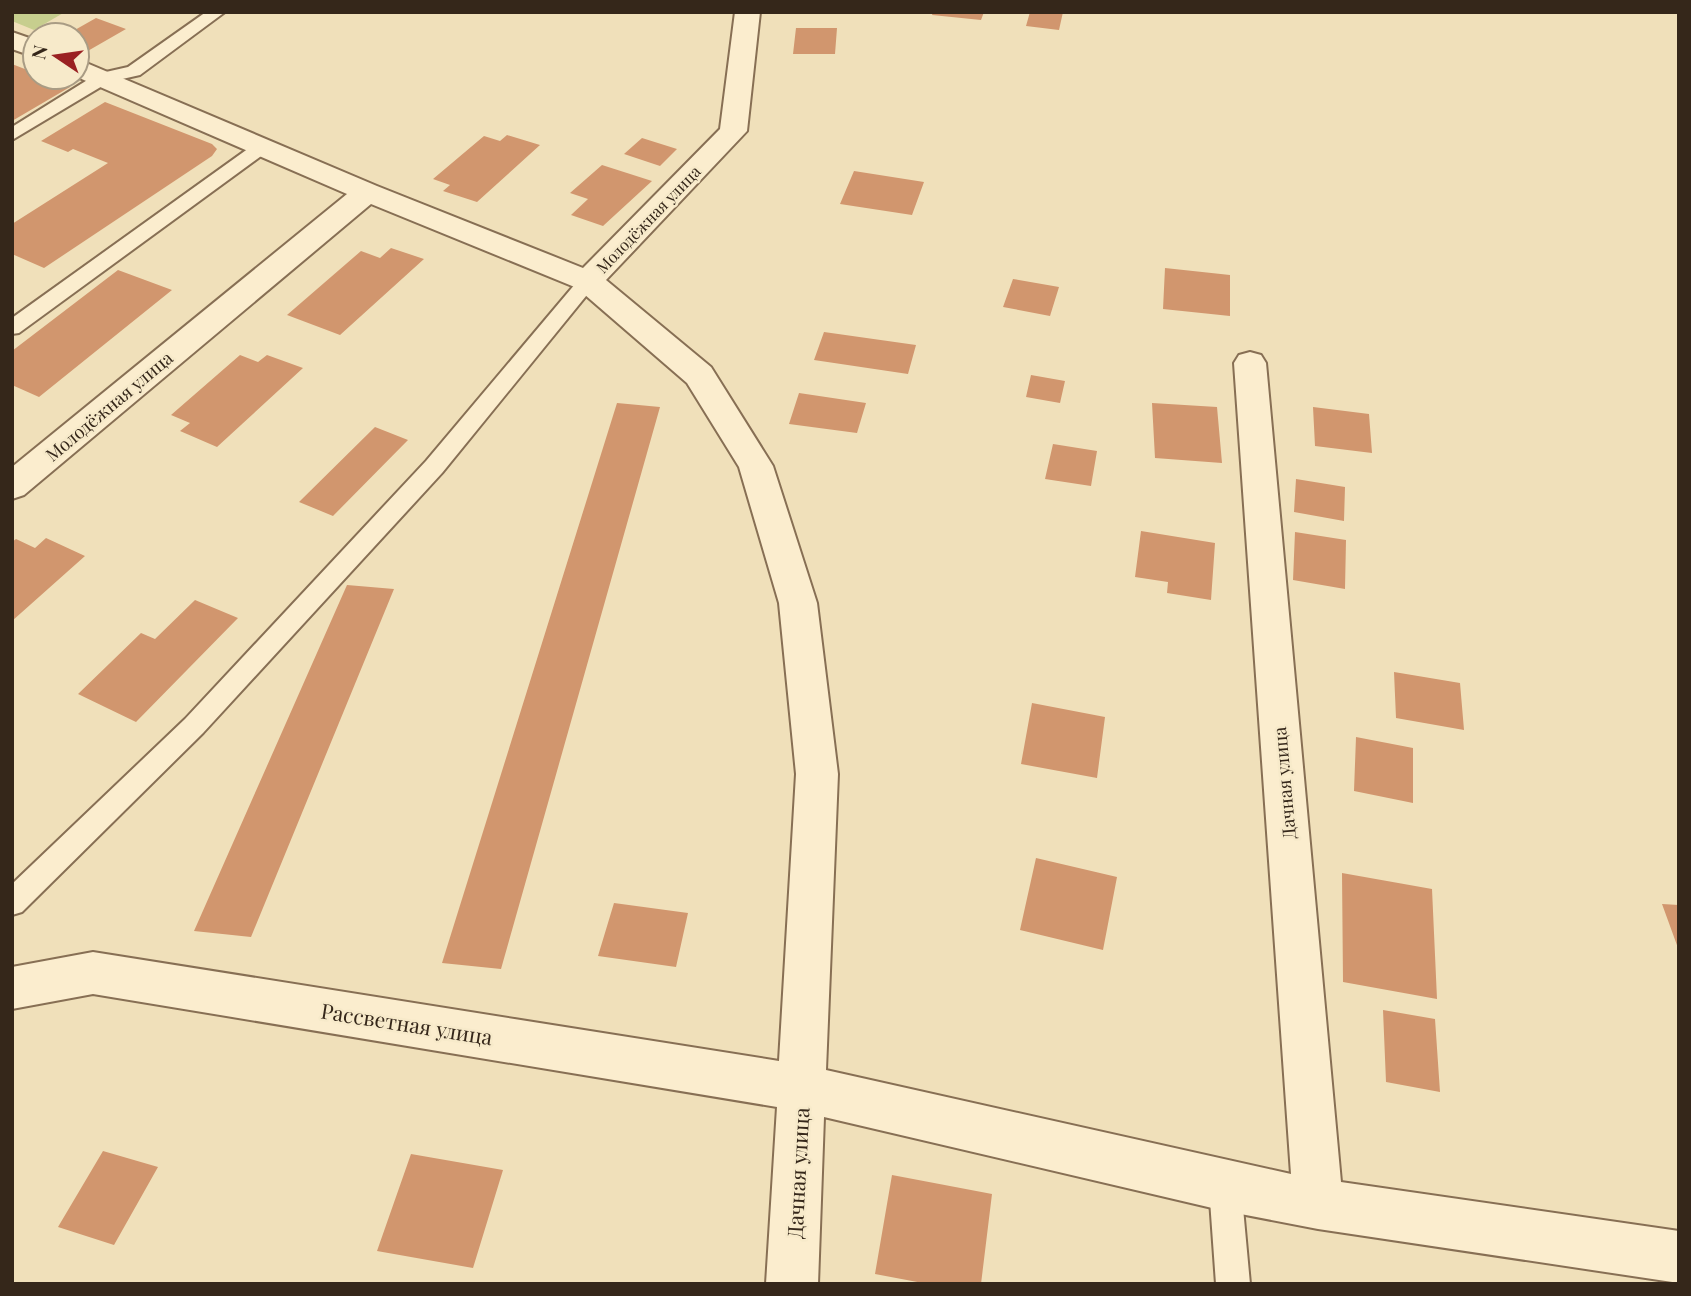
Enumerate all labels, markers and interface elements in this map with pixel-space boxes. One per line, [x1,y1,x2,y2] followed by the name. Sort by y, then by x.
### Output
[21,21,91,91] north arrow
[24,42,53,62] text: N
[591,161,705,277] street label: Молодёжная улица
[40,346,178,466] street label: Молодёжная улица
[1267,726,1301,840] street label: Дачная улица
[319,996,495,1050] street label: Рассветная улица
[780,1106,814,1239] street label: Дачная улица

